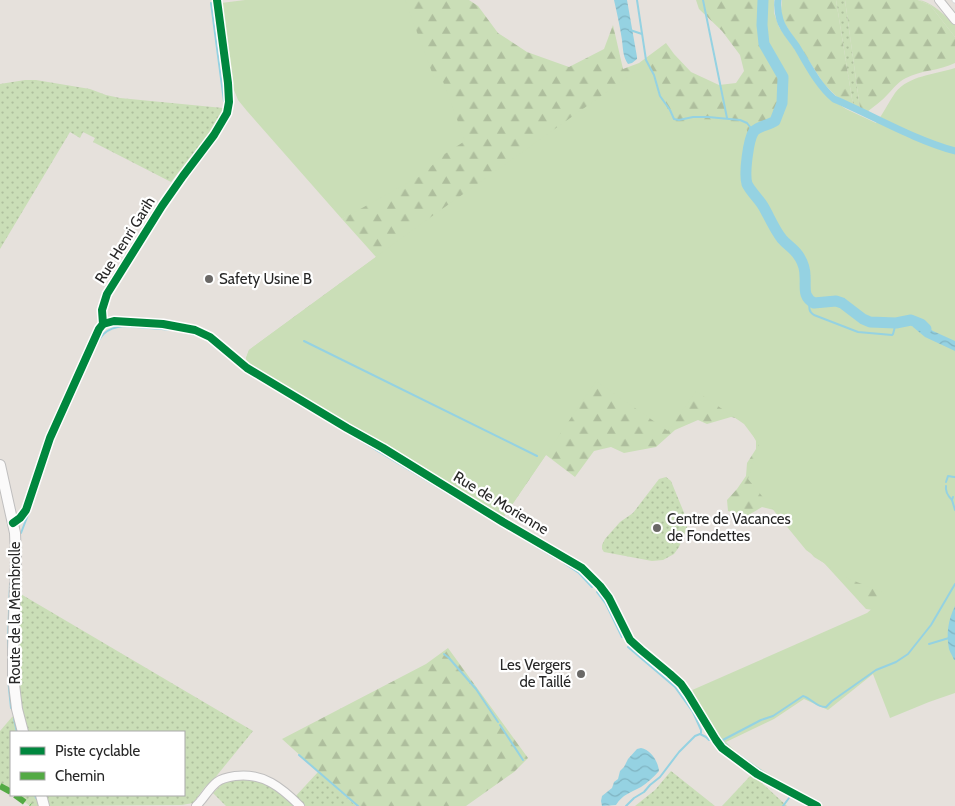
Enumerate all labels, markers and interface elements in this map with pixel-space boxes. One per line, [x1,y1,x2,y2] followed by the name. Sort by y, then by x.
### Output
[91,193,159,287] street label: Rue Henri Garih
[219,270,312,288] place label: Safety Usine B
[203,273,215,285] marker: Safety Usine B
[450,468,552,539] street label: Rue de Morienne
[667,510,791,545] place label: Centre de Vacances de Fondettes
[651,522,663,534] marker: Centre de Vacances de Fondettes
[6,541,24,685] street label: Route de la Membrolle
[500,656,571,691] place label: Les Vergers de Taillé
[575,668,587,680] marker: Les Vergers de Taillé
[10,731,185,796] legend
[55,742,141,760] text: Piste cyclable
[55,767,105,785] text: Chemin

